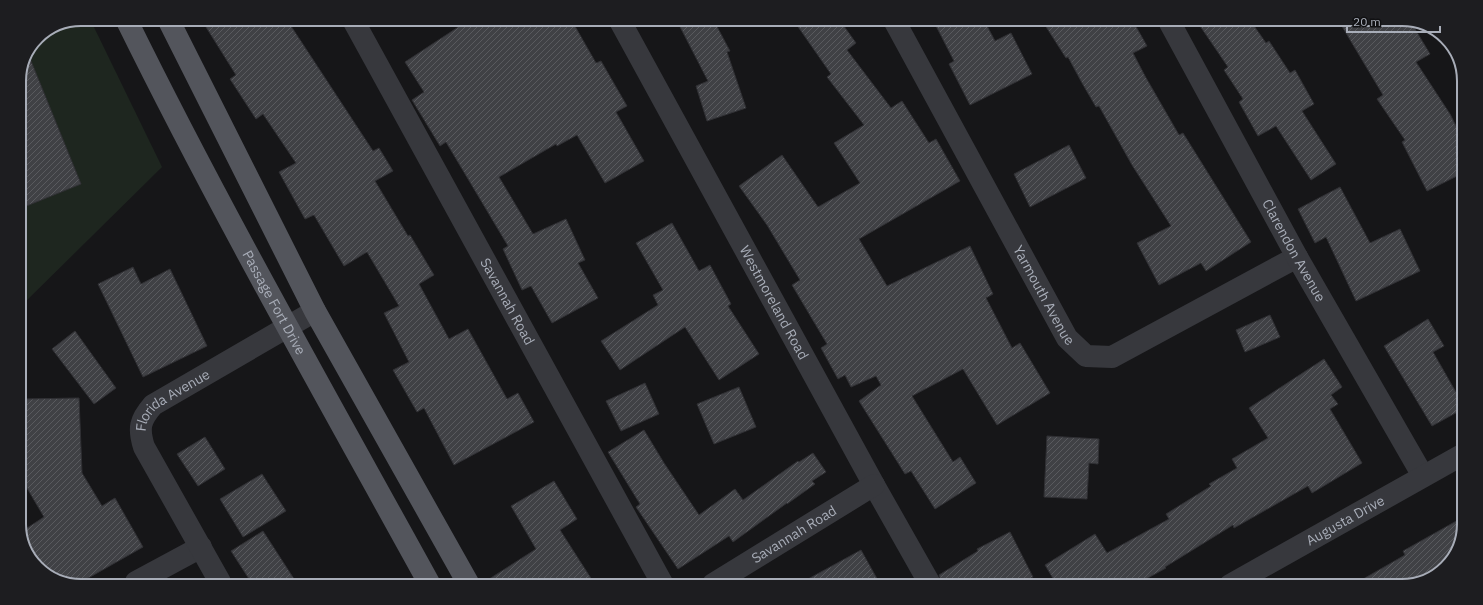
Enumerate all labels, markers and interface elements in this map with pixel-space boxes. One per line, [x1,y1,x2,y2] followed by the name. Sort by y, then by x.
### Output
[1347,8,1440,34] scale bar
[1353,14,1381,29] text: 20 m
[1258,196,1330,305] street label: Clarendon Avenue
[736,242,813,363] street label: Westmoreland Road
[1009,242,1078,349] street label: Yarmouth Avenue
[238,247,310,358] street label: Passage Fort Drive
[476,255,539,348] street label: Savannah Road
[132,365,213,432] street label: Florida Avenue
[1303,491,1388,550] street label: Augusta Drive
[748,501,840,567] street label: Savannah Road

